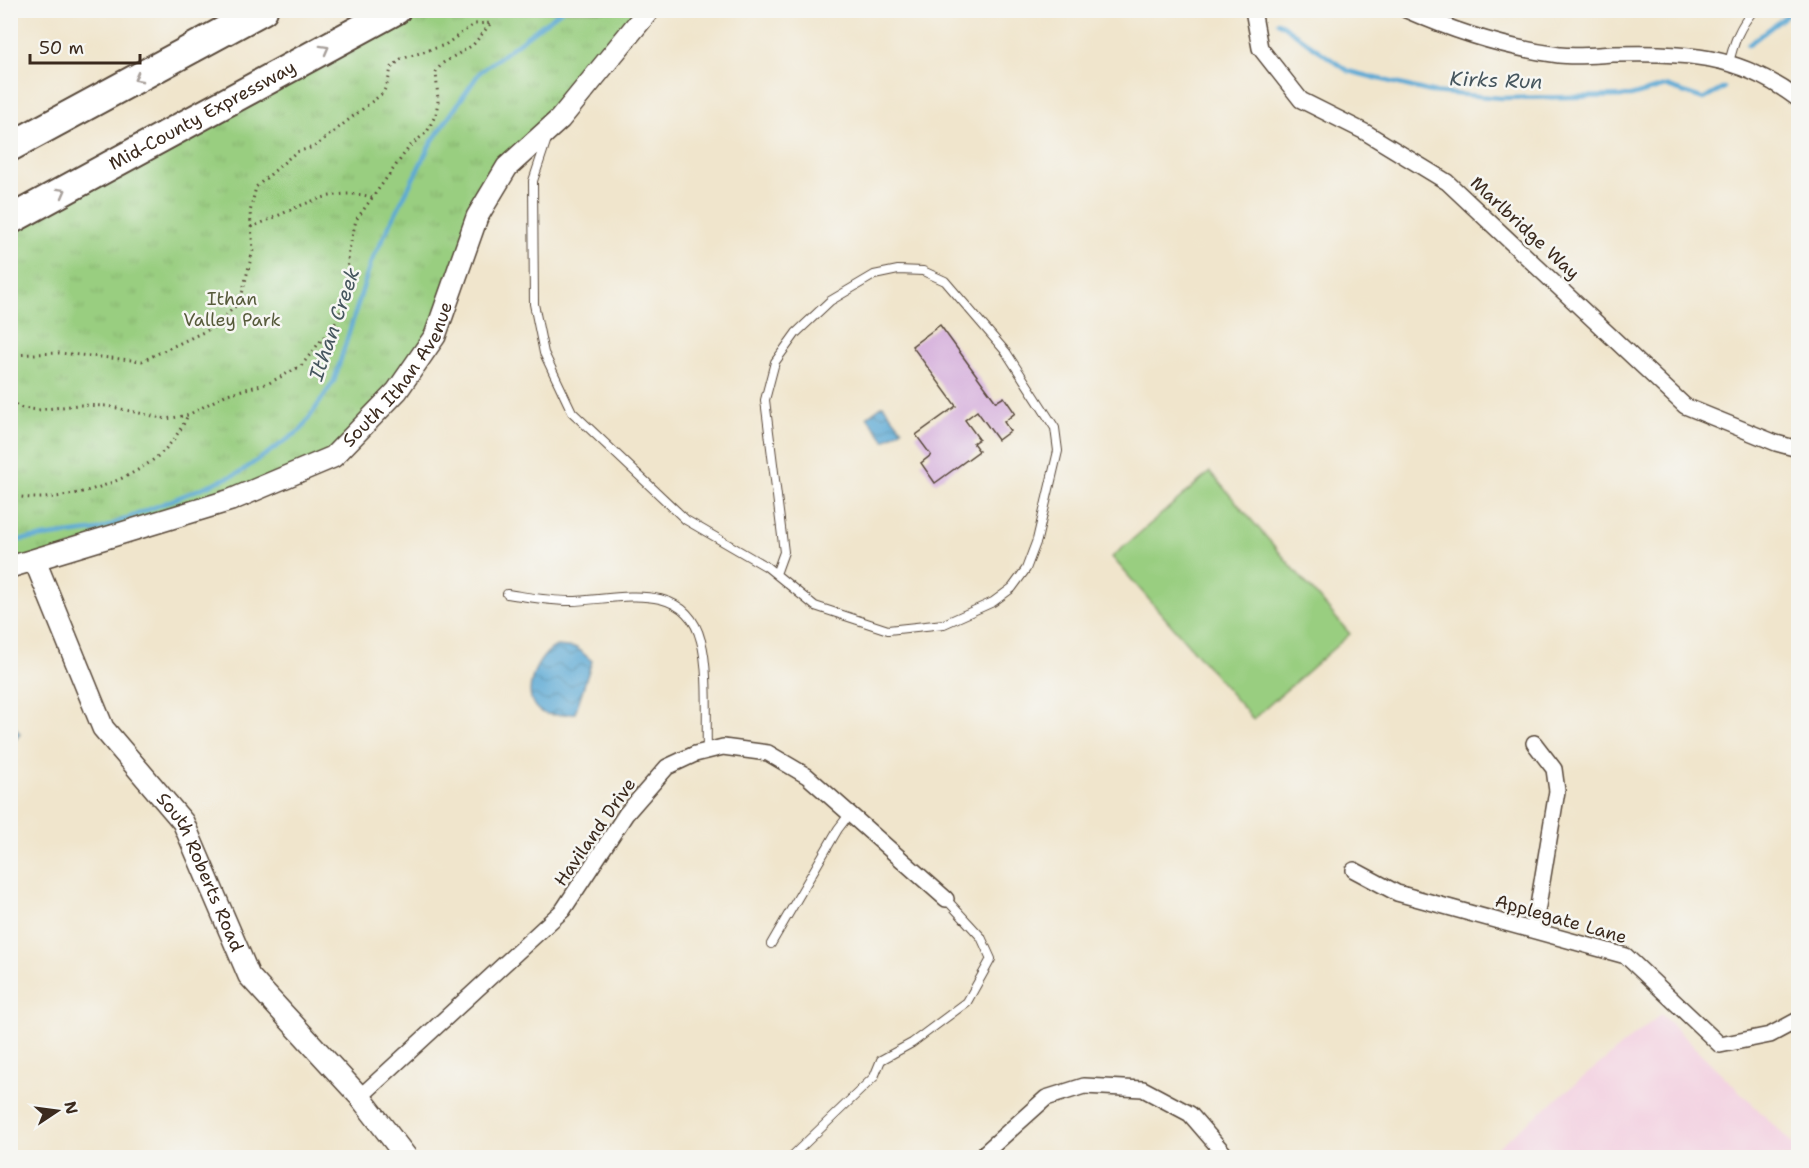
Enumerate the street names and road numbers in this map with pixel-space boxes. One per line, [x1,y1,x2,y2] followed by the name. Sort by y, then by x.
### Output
[105,55,300,176] street label: Mid-County Expressway
[1465,171,1585,285] street label: Marlbridge Way
[337,298,458,452] street label: South Ithan Avenue
[549,773,641,891] street label: Haviland Drive
[151,787,249,955] street label: South Roberts Road
[1492,889,1630,949] street label: Applegate Lane

